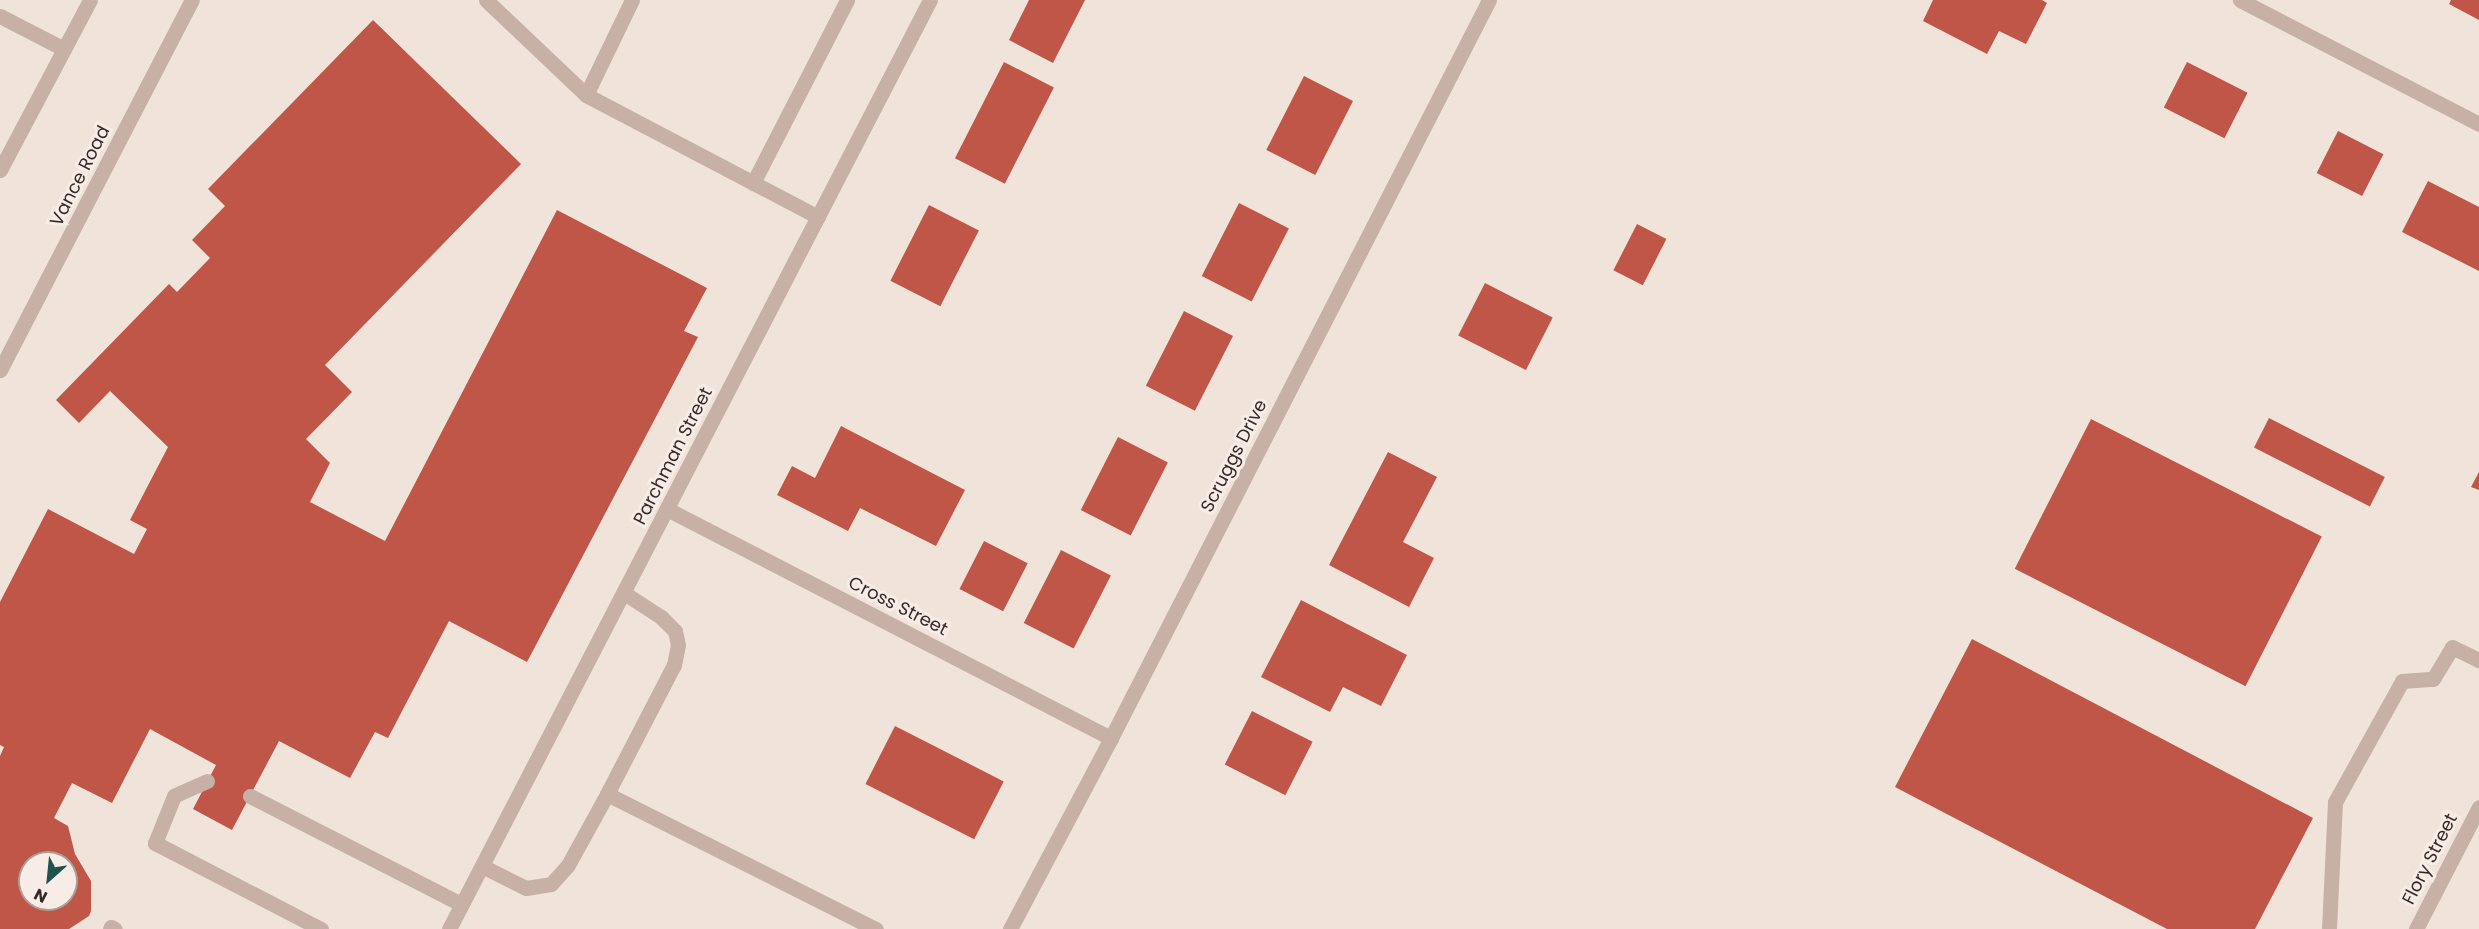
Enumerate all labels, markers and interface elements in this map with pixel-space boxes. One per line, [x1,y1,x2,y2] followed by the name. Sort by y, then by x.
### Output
[46,122,114,230] street label: Vance Road
[629,384,717,528] street label: Parchman Street
[1196,396,1272,516] street label: Scruggs Drive
[845,572,951,640] street label: Cross Street
[2398,810,2462,908] street label: Flory Street
[18,851,78,911] north arrow
[30,883,51,909] text: N

